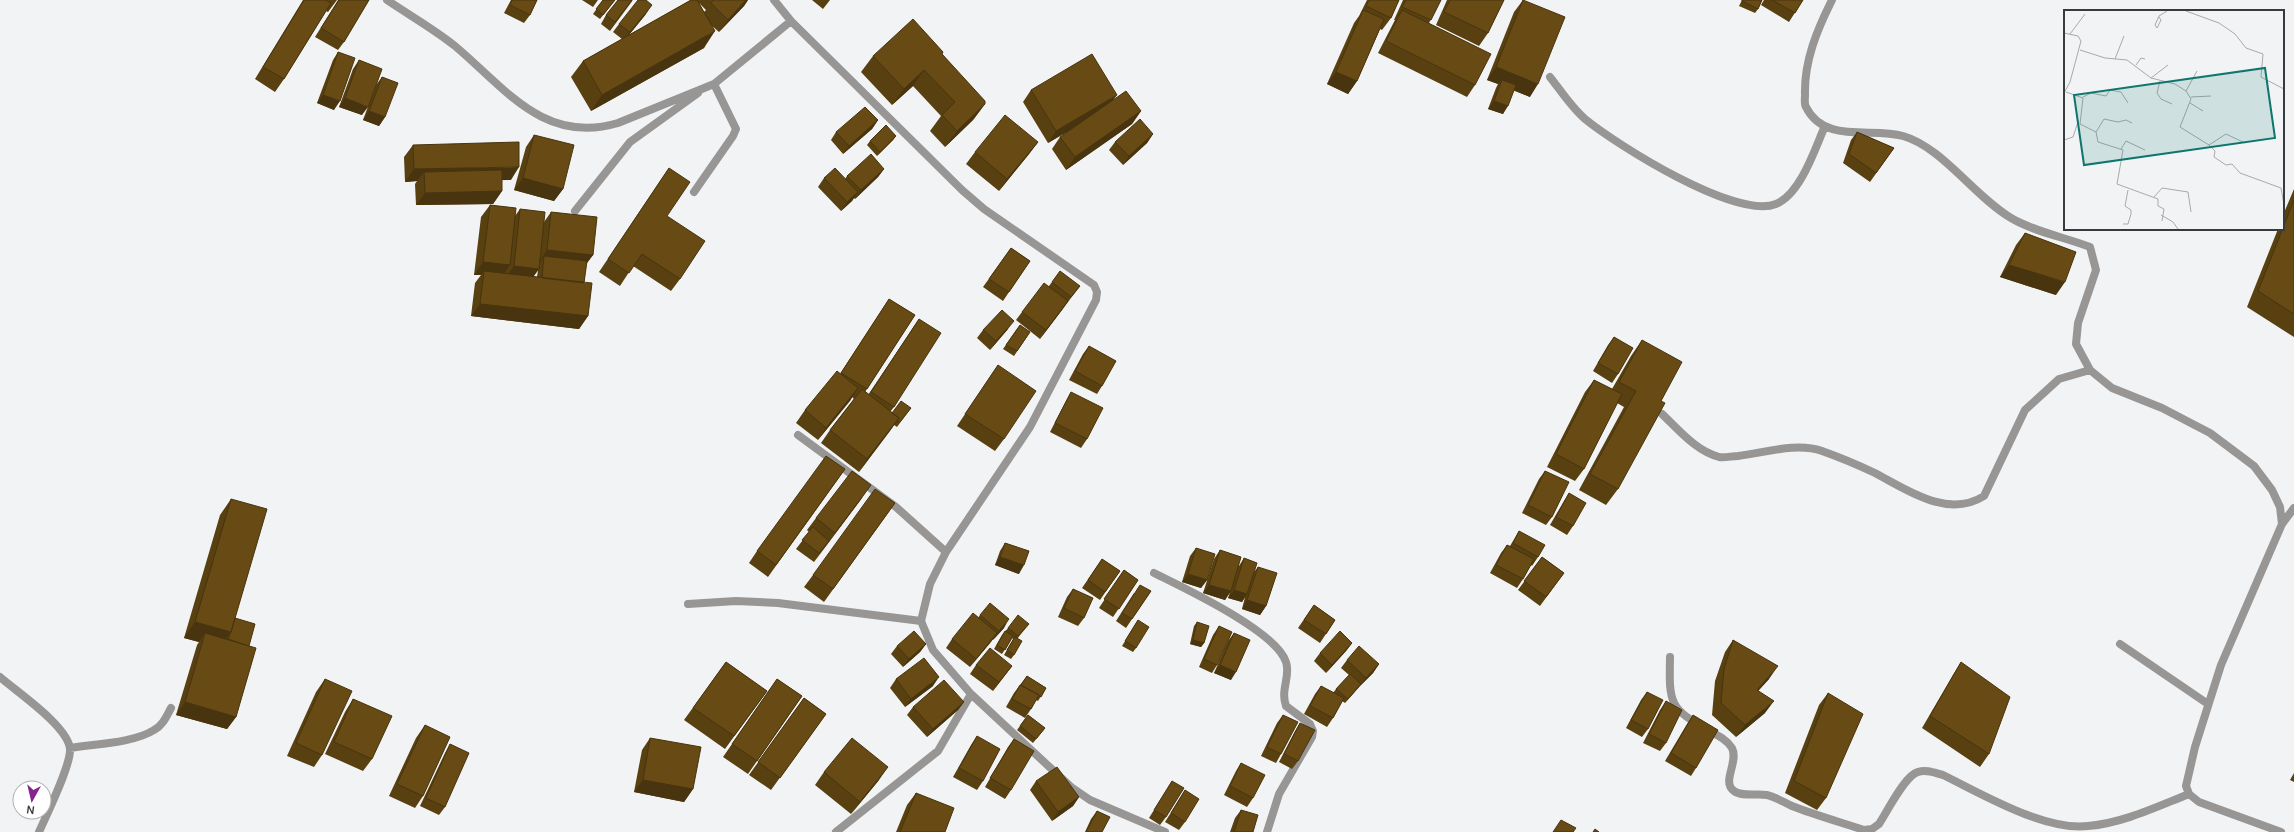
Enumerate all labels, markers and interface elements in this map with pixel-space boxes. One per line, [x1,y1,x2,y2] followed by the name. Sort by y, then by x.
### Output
[2064,10,2284,230] inset map
[12,780,52,820] north arrow
[25,802,35,818] text: N

